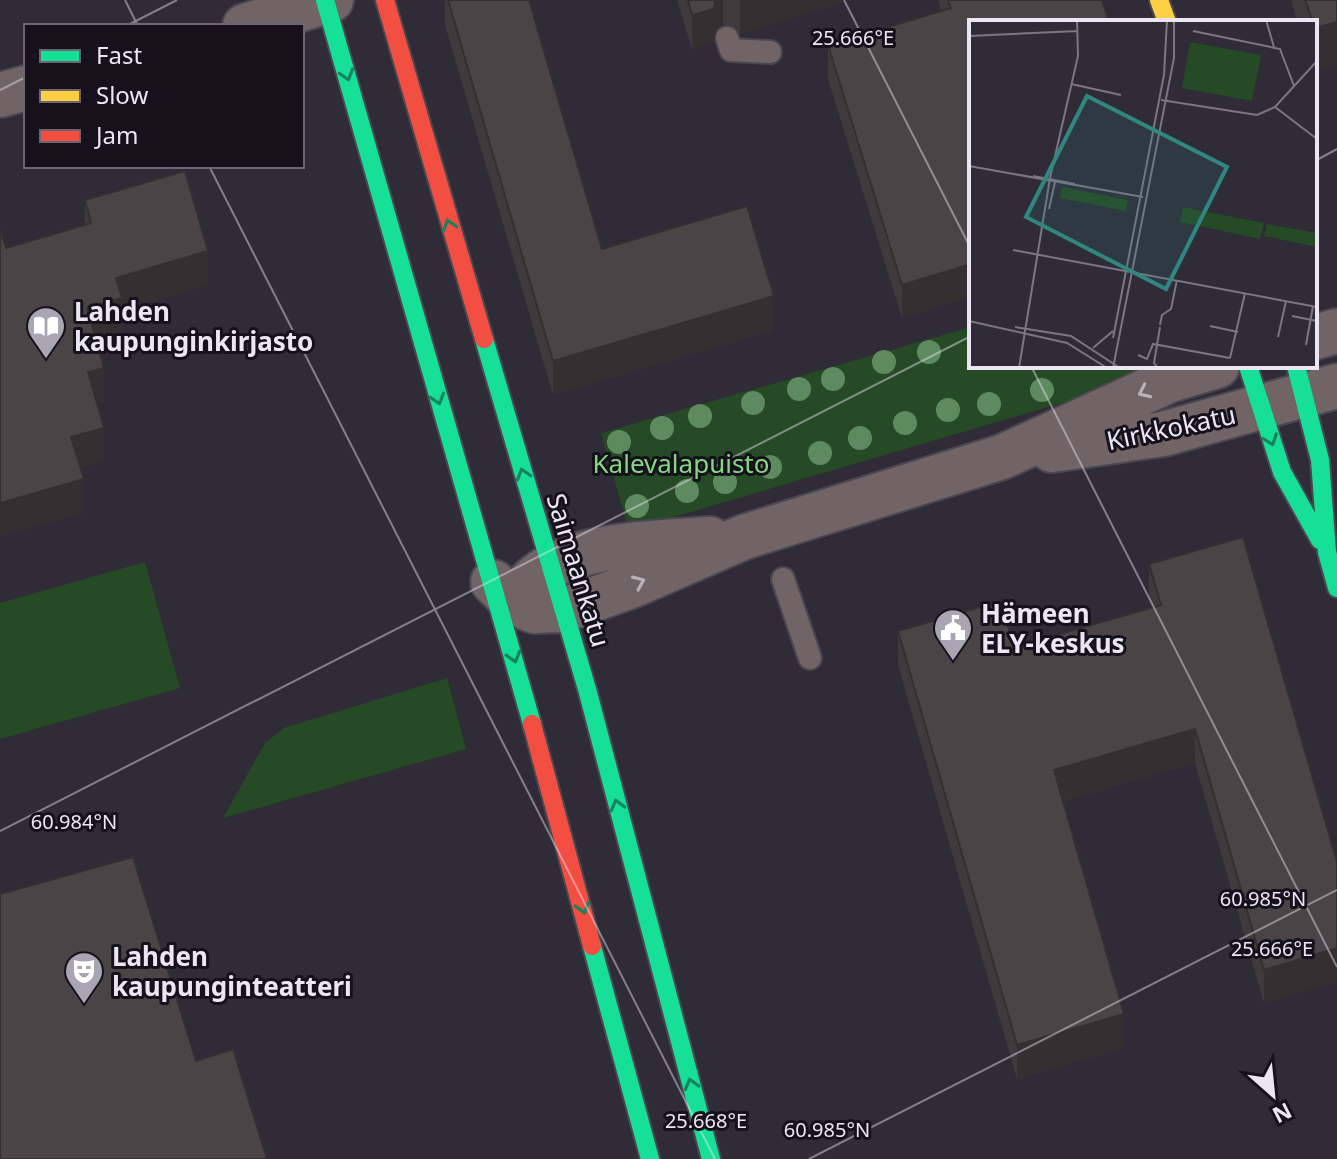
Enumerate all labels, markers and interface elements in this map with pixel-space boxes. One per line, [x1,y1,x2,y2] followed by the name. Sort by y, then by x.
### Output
[969,20,1317,368] inset map
[24,24,304,168] legend
[812,24,894,51] text: 25.666°E
[96,38,142,71] text: Fast
[338,67,354,81] one-way arrow
[96,78,148,111] text: Slow
[94,118,138,151] text: Jam
[442,219,458,233] one-way arrow
[74,293,313,359] place label: Lahden kaupunginkirjasto
[25,305,67,360] library icon: Lahden kaupunginkirjasto
[1138,382,1152,398] one-way arrow
[429,391,445,405] one-way arrow
[1103,396,1239,458] street label: Kirkkokatu
[1262,433,1278,447] one-way arrow
[593,445,769,481] park label: Kalevalapuisto
[516,467,532,481] one-way arrow
[539,489,619,651] street label: Saimaankatu
[631,576,646,592] one-way arrow
[981,595,1125,661] place label: Hämeen ELY-keskus
[932,607,974,662] public building icon: Hämeen ELY-keskus
[505,649,522,663] one-way arrow
[610,799,627,813] one-way arrow
[31,808,117,835] text: 60.984°N
[1220,885,1306,912] text: 60.985°N
[573,900,590,914] one-way arrow
[1231,935,1313,962] text: 25.666°E
[112,938,352,1004] place label: Lahden kaupunginteatteri
[63,950,105,1005] theatre icon: Lahden kaupunginteatteri
[1233,1055,1313,1135] north arrow
[684,1077,701,1091] one-way arrow
[1268,1096,1297,1131] text: N
[665,1107,747,1134] text: 25.668°E
[784,1116,870,1143] text: 60.985°N

